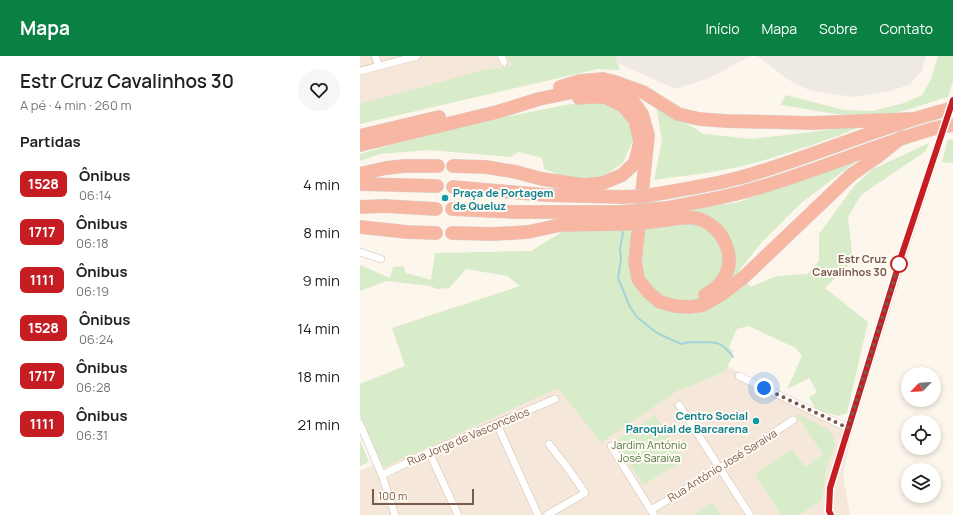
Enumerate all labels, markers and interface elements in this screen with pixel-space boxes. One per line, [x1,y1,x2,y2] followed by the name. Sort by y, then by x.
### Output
[20,15,70,41] text: Mapa
[706,19,739,38] text: Início
[761,19,797,38] text: Mapa
[819,19,857,38] text: Sobre
[879,19,933,38] text: Contato
[20,68,234,94] text: Estr Cruz Cavalinhos 30
[298,69,340,111] button: heart
[20,96,132,114] text: A pé · 4 min · 260 m
[20,131,81,152] text: Partidas
[79,165,130,186] text: Ônibus
[28,174,59,193] text: 1528
[303,174,340,195] text: 4 min
[453,185,553,213] place label: Praça de Portagem de Queluz
[79,186,112,204] text: 06:14
[440,193,450,203] marker: Praça de Portagem de Queluz
[76,213,128,234] text: Ônibus
[28,222,56,241] text: 1717
[303,222,340,243] text: 8 min
[76,234,109,252] text: 06:18
[812,251,887,279] place label: Estr Cruz Cavalinhos 30
[890,255,908,273] marker: Estr Cruz Cavalinhos 30
[76,261,128,282] text: Ônibus
[30,270,54,289] text: 1111
[303,270,340,291] text: 9 min
[76,282,109,300] text: 06:19
[79,309,130,330] text: Ônibus
[28,318,59,337] text: 1528
[297,318,340,339] text: 14 min
[79,330,114,348] text: 06:24
[76,357,128,378] text: Ônibus
[28,366,56,385] text: 1717
[297,366,340,387] text: 18 min
[901,367,941,407] north arrow
[901,367,941,503] map controls
[76,378,111,396] text: 06:28
[754,378,774,398] your location
[405,403,532,469] street label: Rua Jorge de Vasconcelos
[76,405,128,426] text: Ônibus
[626,408,748,436] place label: Centro Social Paroquial de Barcarena
[30,414,54,433] text: 1111
[297,414,340,435] text: 21 min
[901,415,941,455] button: locate
[751,416,761,426] marker: Centro Social Paroquial de Barcarena
[664,425,780,505] street label: Rua António José Saraiva
[76,426,108,444] text: 06:31
[611,437,687,465] park label: Jardim António José Saraiva
[901,463,941,503] button: layers
[372,487,474,506] scale bar
[378,488,407,503] text: 100 m

